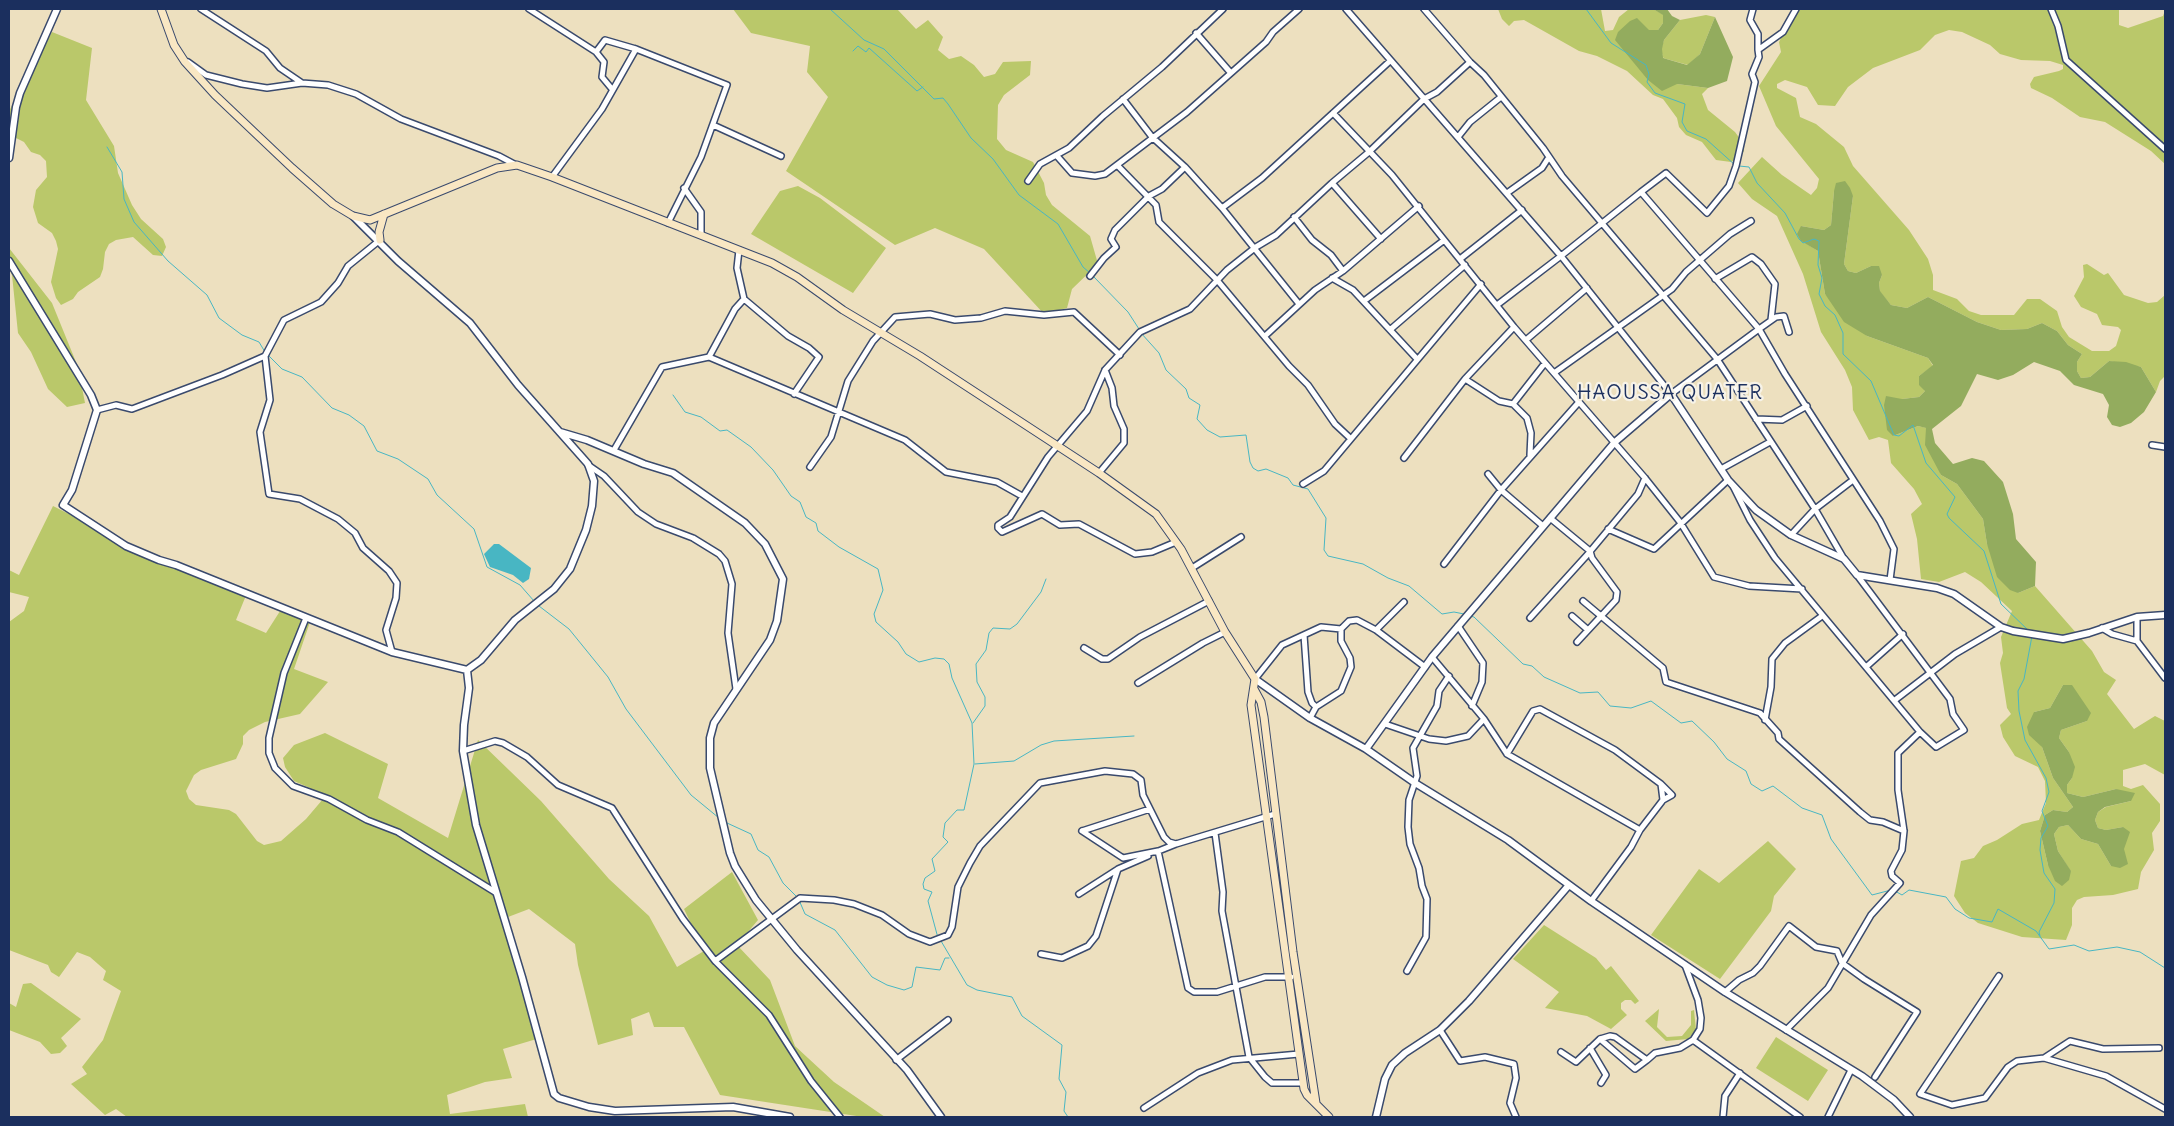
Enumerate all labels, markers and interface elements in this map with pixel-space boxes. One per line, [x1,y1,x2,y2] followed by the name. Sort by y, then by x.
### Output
[1575,381,1765,405] district label: HAOUSSA QUATER

